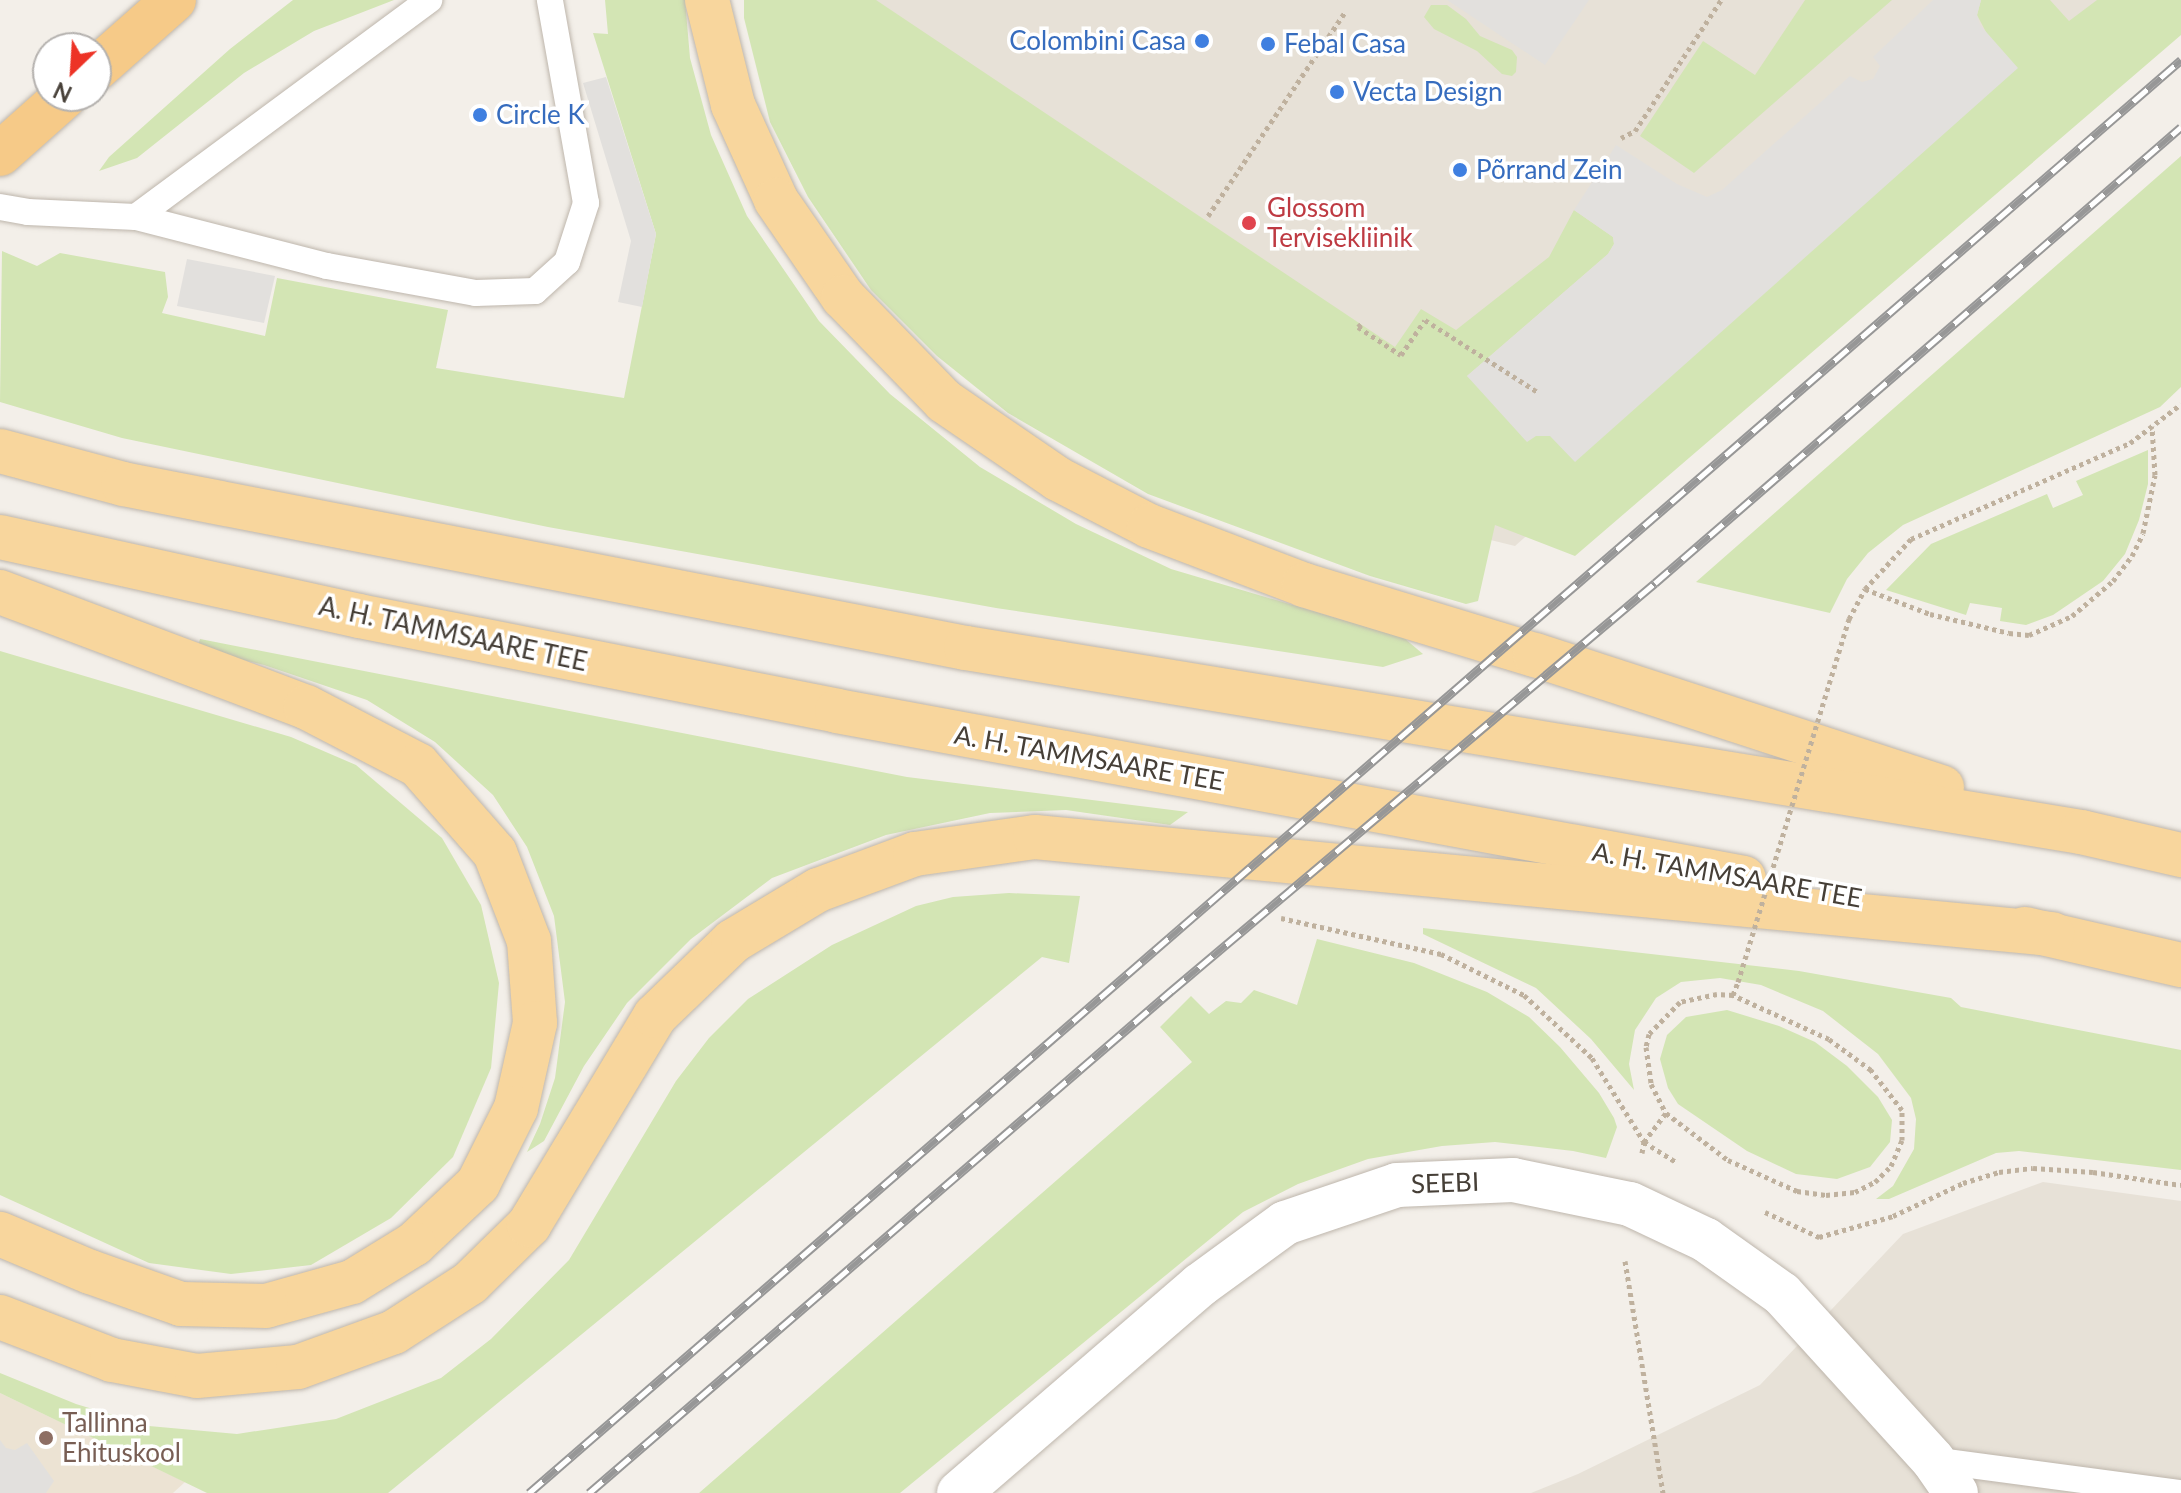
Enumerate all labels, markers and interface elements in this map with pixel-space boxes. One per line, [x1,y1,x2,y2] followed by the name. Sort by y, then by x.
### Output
[1009,25,1186,57] place label: Colombini Casa
[1284,28,1406,60] place label: Febal Casa
[32,32,112,112] north arrow
[1193,32,1211,50] marker: Colombini Casa
[1259,35,1277,53] marker: Febal Casa
[1353,76,1503,108] place label: Vecta Design
[49,77,76,108] text: N
[1328,83,1346,101] marker: Vecta Design
[496,99,585,131] place label: Circle K
[471,106,489,124] marker: Circle K
[1476,154,1623,186] place label: Põrrand Zein
[1451,161,1469,179] marker: Põrrand Zein
[1267,192,1413,254] place label: Glossom Tervisekliinik
[1238,212,1260,234] marker: Glossom Tervisekliinik
[315,590,591,678] street label: A. H. TAMMSAARE TEE
[951,719,1227,797] street label: A. H. TAMMSAARE TEE
[1589,836,1865,914] street label: A. H. TAMMSAARE TEE
[1410,1166,1480,1200] street label: SEEBI
[62,1407,181,1468] place label: Tallinna Ehituskool
[37,1429,55,1447] marker: Tallinna Ehituskool

